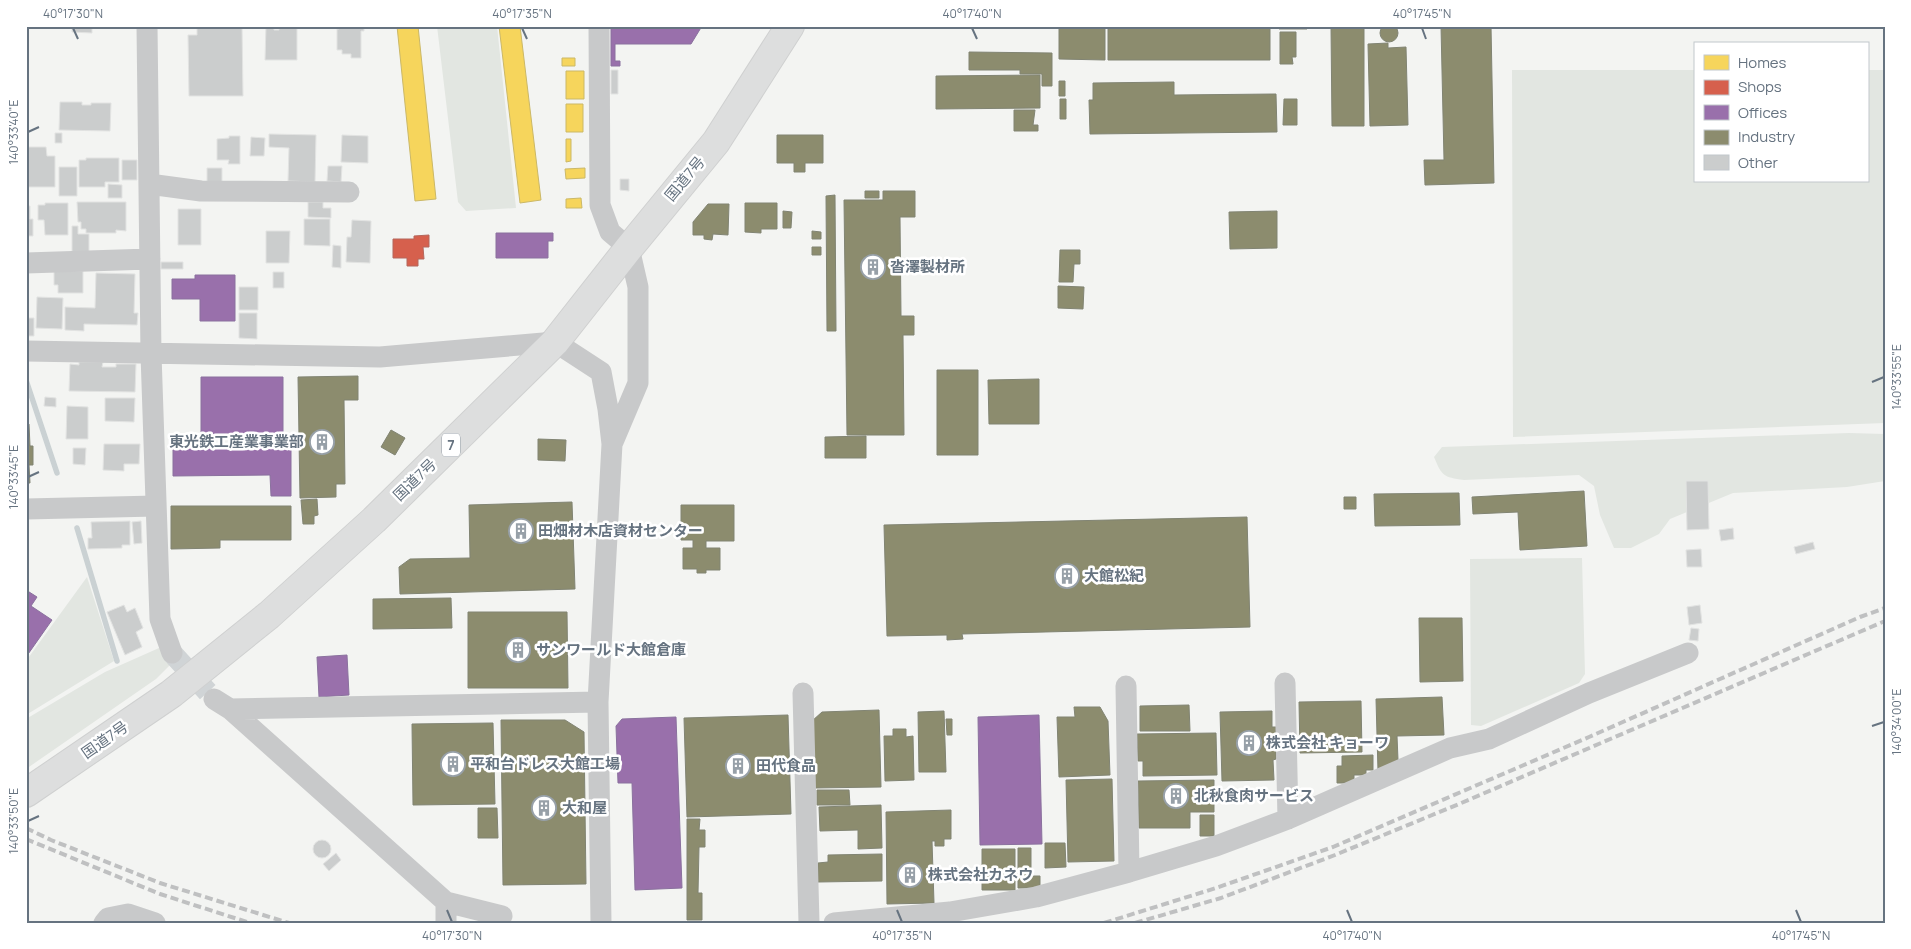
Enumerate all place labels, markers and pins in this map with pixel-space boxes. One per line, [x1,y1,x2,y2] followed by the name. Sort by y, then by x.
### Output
[860,254,886,280] building icon: 沓澤製材所
[890,256,965,277] place label: 沓澤製材所
[309,429,335,455] building icon: 東光鉄工産業事業部
[169,431,304,452] place label: 東光鉄工産業事業部
[508,518,534,544] building icon: 田畑材木店資材センター
[538,520,703,541] place label: 田畑材木店資材センター
[1054,563,1080,589] building icon: 大館松紀
[1084,565,1144,586] place label: 大館松紀
[505,637,531,663] building icon: サンワールド大館倉庫
[536,639,686,660] place label: サンワールド大館倉庫
[1236,730,1262,756] building icon: 株式会社 キョーワ
[1266,732,1389,753] place label: 株式会社 キョーワ
[440,751,466,777] building icon: 平和台ドレス大館工場
[470,753,620,774] place label: 平和台ドレス大館工場
[725,753,751,779] building icon: 田代食品
[756,755,816,776] place label: 田代食品
[1163,783,1189,809] building icon: 北秋食肉サービス
[1194,785,1314,806] place label: 北秋食肉サービス
[531,795,557,821] building icon: 大和屋
[562,797,607,818] place label: 大和屋
[897,862,923,888] building icon: 株式会社カネウ
[928,864,1033,885] place label: 株式会社カネウ

